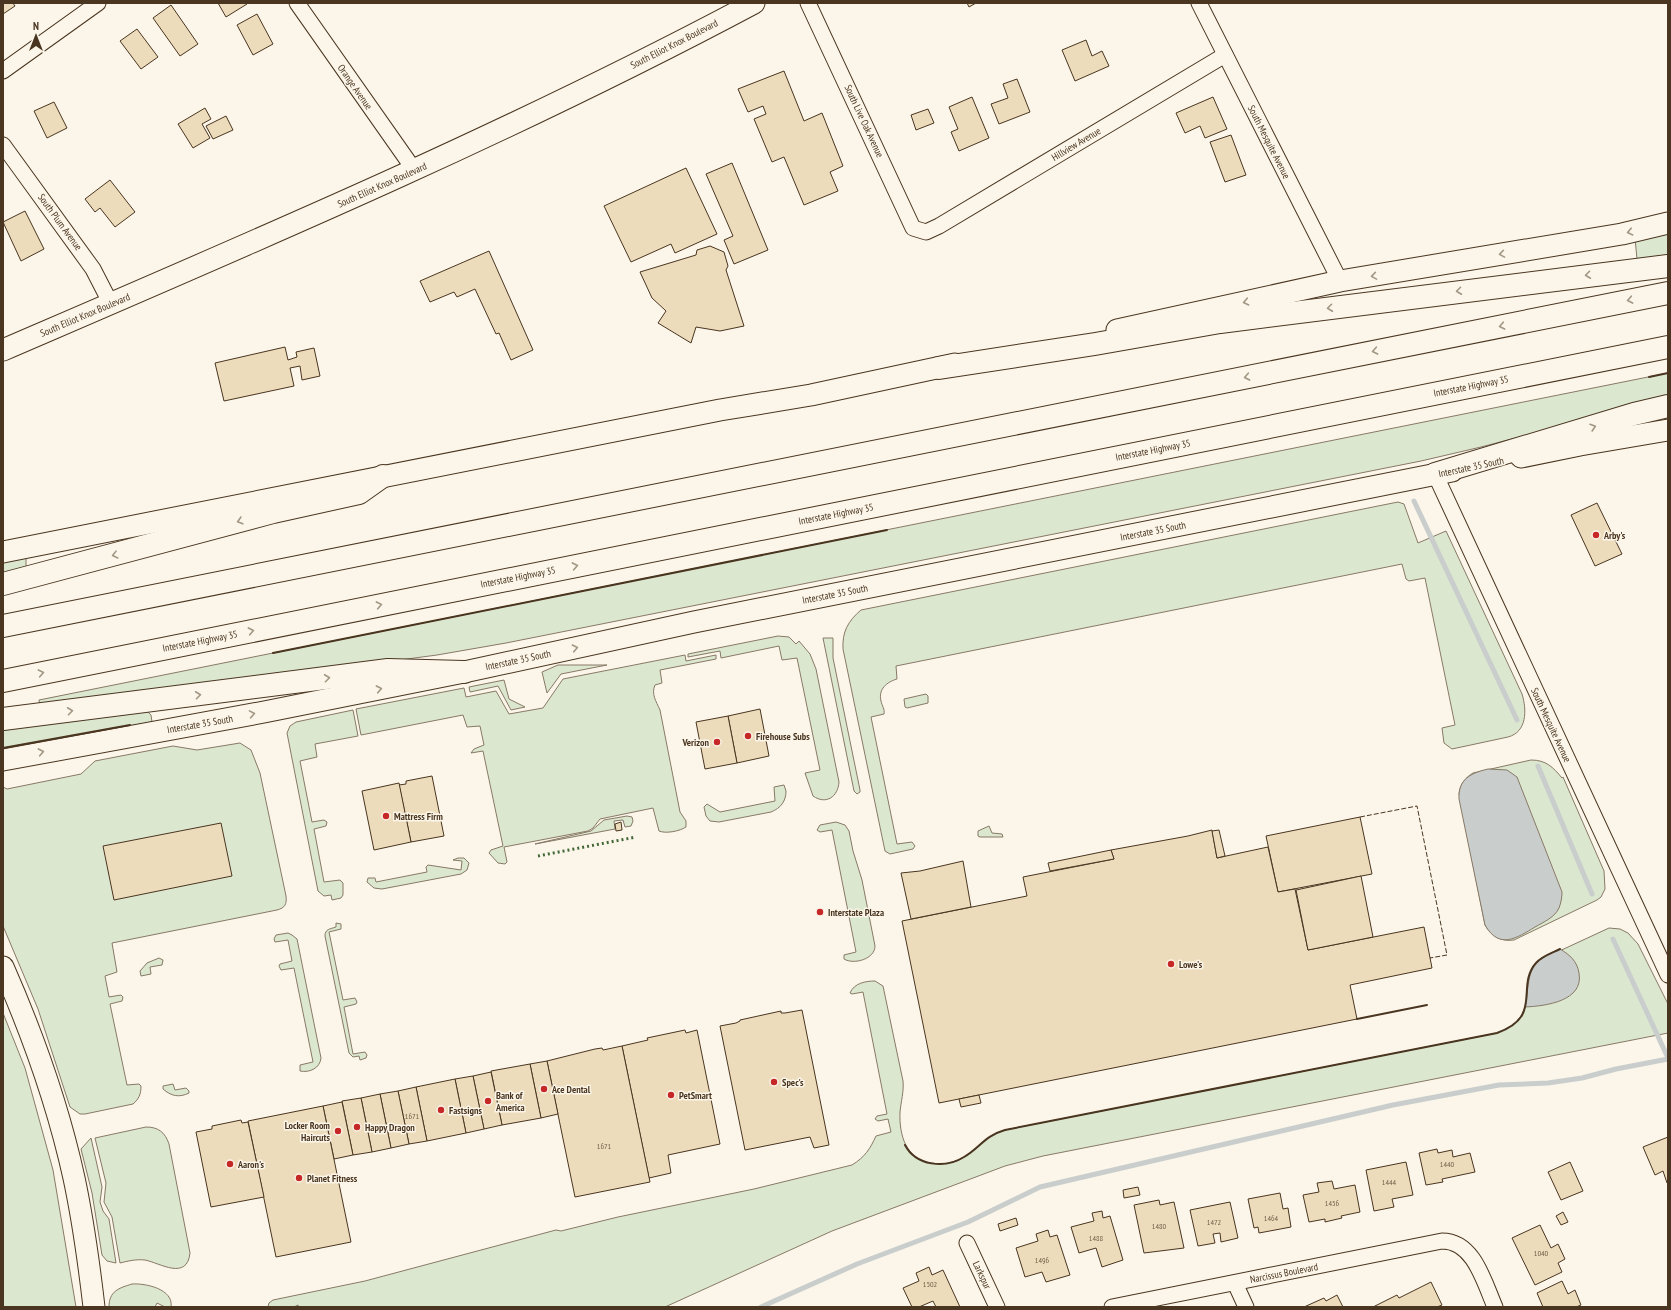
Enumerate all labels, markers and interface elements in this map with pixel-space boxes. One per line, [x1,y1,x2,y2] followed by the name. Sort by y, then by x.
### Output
[16,16,56,56] north arrow
[628,16,720,72] street label: South Elliot Knox Boulevard
[33,19,39,33] text: N
[335,62,375,112] street label: Orange Avenue
[841,82,887,160] street label: South Live Oak Avenue
[1245,103,1293,181] street label: South Mesquite Avenue
[1049,124,1103,164] street label: Hillview Avenue
[335,159,429,211] street label: South Elliot Knox Boulevard
[35,191,85,253] street label: South Plum Avenue
[1627,228,1633,236] one-way arrow
[1499,249,1505,258] one-way arrow
[1585,270,1591,279] one-way arrow
[1371,271,1377,279] one-way arrow
[1456,286,1462,295] one-way arrow
[38,290,132,340] street label: South Elliot Knox Boulevard
[1627,296,1633,304] one-way arrow
[1243,298,1250,306] one-way arrow
[1327,303,1333,312] one-way arrow
[1499,321,1505,329] one-way arrow
[1372,347,1378,355] one-way arrow
[1244,372,1250,380] one-way arrow
[1432,372,1510,400] street label: Interstate Highway 35
[1589,423,1596,432] one-way arrow
[1114,436,1192,464] street label: Interstate Highway 35
[1437,454,1505,480] street label: Interstate 35 South
[797,500,875,528] street label: Interstate Highway 35
[237,516,244,524] one-way arrow
[1119,518,1187,544] street label: Interstate 35 South
[1603,529,1626,542] place label: Arby's
[1591,530,1601,540] marker: Arby's
[112,550,118,558] one-way arrow
[571,562,578,571] one-way arrow
[479,563,557,591] street label: Interstate Highway 35
[801,581,869,607] street label: Interstate 35 South
[375,601,382,610] one-way arrow
[161,627,239,655] street label: Interstate Highway 35
[248,627,254,635] one-way arrow
[572,644,578,652] one-way arrow
[484,647,552,673] street label: Interstate 35 South
[38,669,44,677] one-way arrow
[324,674,330,683] one-way arrow
[376,685,382,694] one-way arrow
[1528,686,1574,764] street label: South Mesquite Avenue
[195,691,202,700] one-way arrow
[66,707,73,716] one-way arrow
[249,711,255,719] one-way arrow
[166,712,234,736] street label: Interstate 35 South
[756,730,810,743] place label: Firehouse Subs
[743,731,753,741] marker: Firehouse Subs
[681,736,710,749] place label: Verizon
[712,737,722,747] marker: Verizon
[38,749,44,757] one-way arrow
[394,810,443,823] place label: Mattress Firm
[381,811,391,821] marker: Mattress Firm
[828,906,884,919] place label: Interstate Plaza
[815,907,825,917] marker: Interstate Plaza
[1179,958,1203,971] place label: Lowe's
[1166,959,1176,969] marker: Lowe's
[782,1076,804,1089] place label: Spec's
[769,1077,779,1087] marker: Spec's
[551,1083,591,1096] place label: Ace Dental
[539,1084,549,1094] marker: Ace Dental
[495,1089,525,1114] place label: Bank of America
[679,1089,712,1102] place label: PetSmart
[666,1090,676,1100] marker: PetSmart
[483,1096,493,1106] marker: Bank of America
[449,1104,482,1117] place label: Fastsigns
[436,1105,446,1115] marker: Fastsigns
[405,1111,420,1121] house number: 1671
[285,1119,330,1144] place label: Locker Room Haircuts
[365,1121,415,1134] place label: Happy Dragon
[352,1122,362,1132] marker: Happy Dragon
[333,1126,343,1136] marker: Locker Room Haircuts
[597,1141,612,1151] house number: 1671
[237,1158,265,1171] place label: Aaron's
[225,1159,235,1169] marker: Aaron's
[1440,1159,1455,1169] house number: 1440
[307,1172,358,1185] place label: Planet Fitness
[294,1173,304,1183] marker: Planet Fitness
[1382,1177,1397,1187] house number: 1444
[1325,1198,1340,1208] house number: 1456
[1264,1213,1279,1223] house number: 1464
[1207,1217,1222,1227] house number: 1472
[1152,1221,1167,1231] house number: 1480
[1089,1233,1104,1243] house number: 1488
[1534,1248,1549,1258] house number: 1040
[1035,1255,1050,1265] house number: 1496
[970,1259,994,1291] street label: Larkspur
[1249,1260,1319,1286] street label: Narcissus Boulevard
[923,1279,938,1289] house number: 1502

